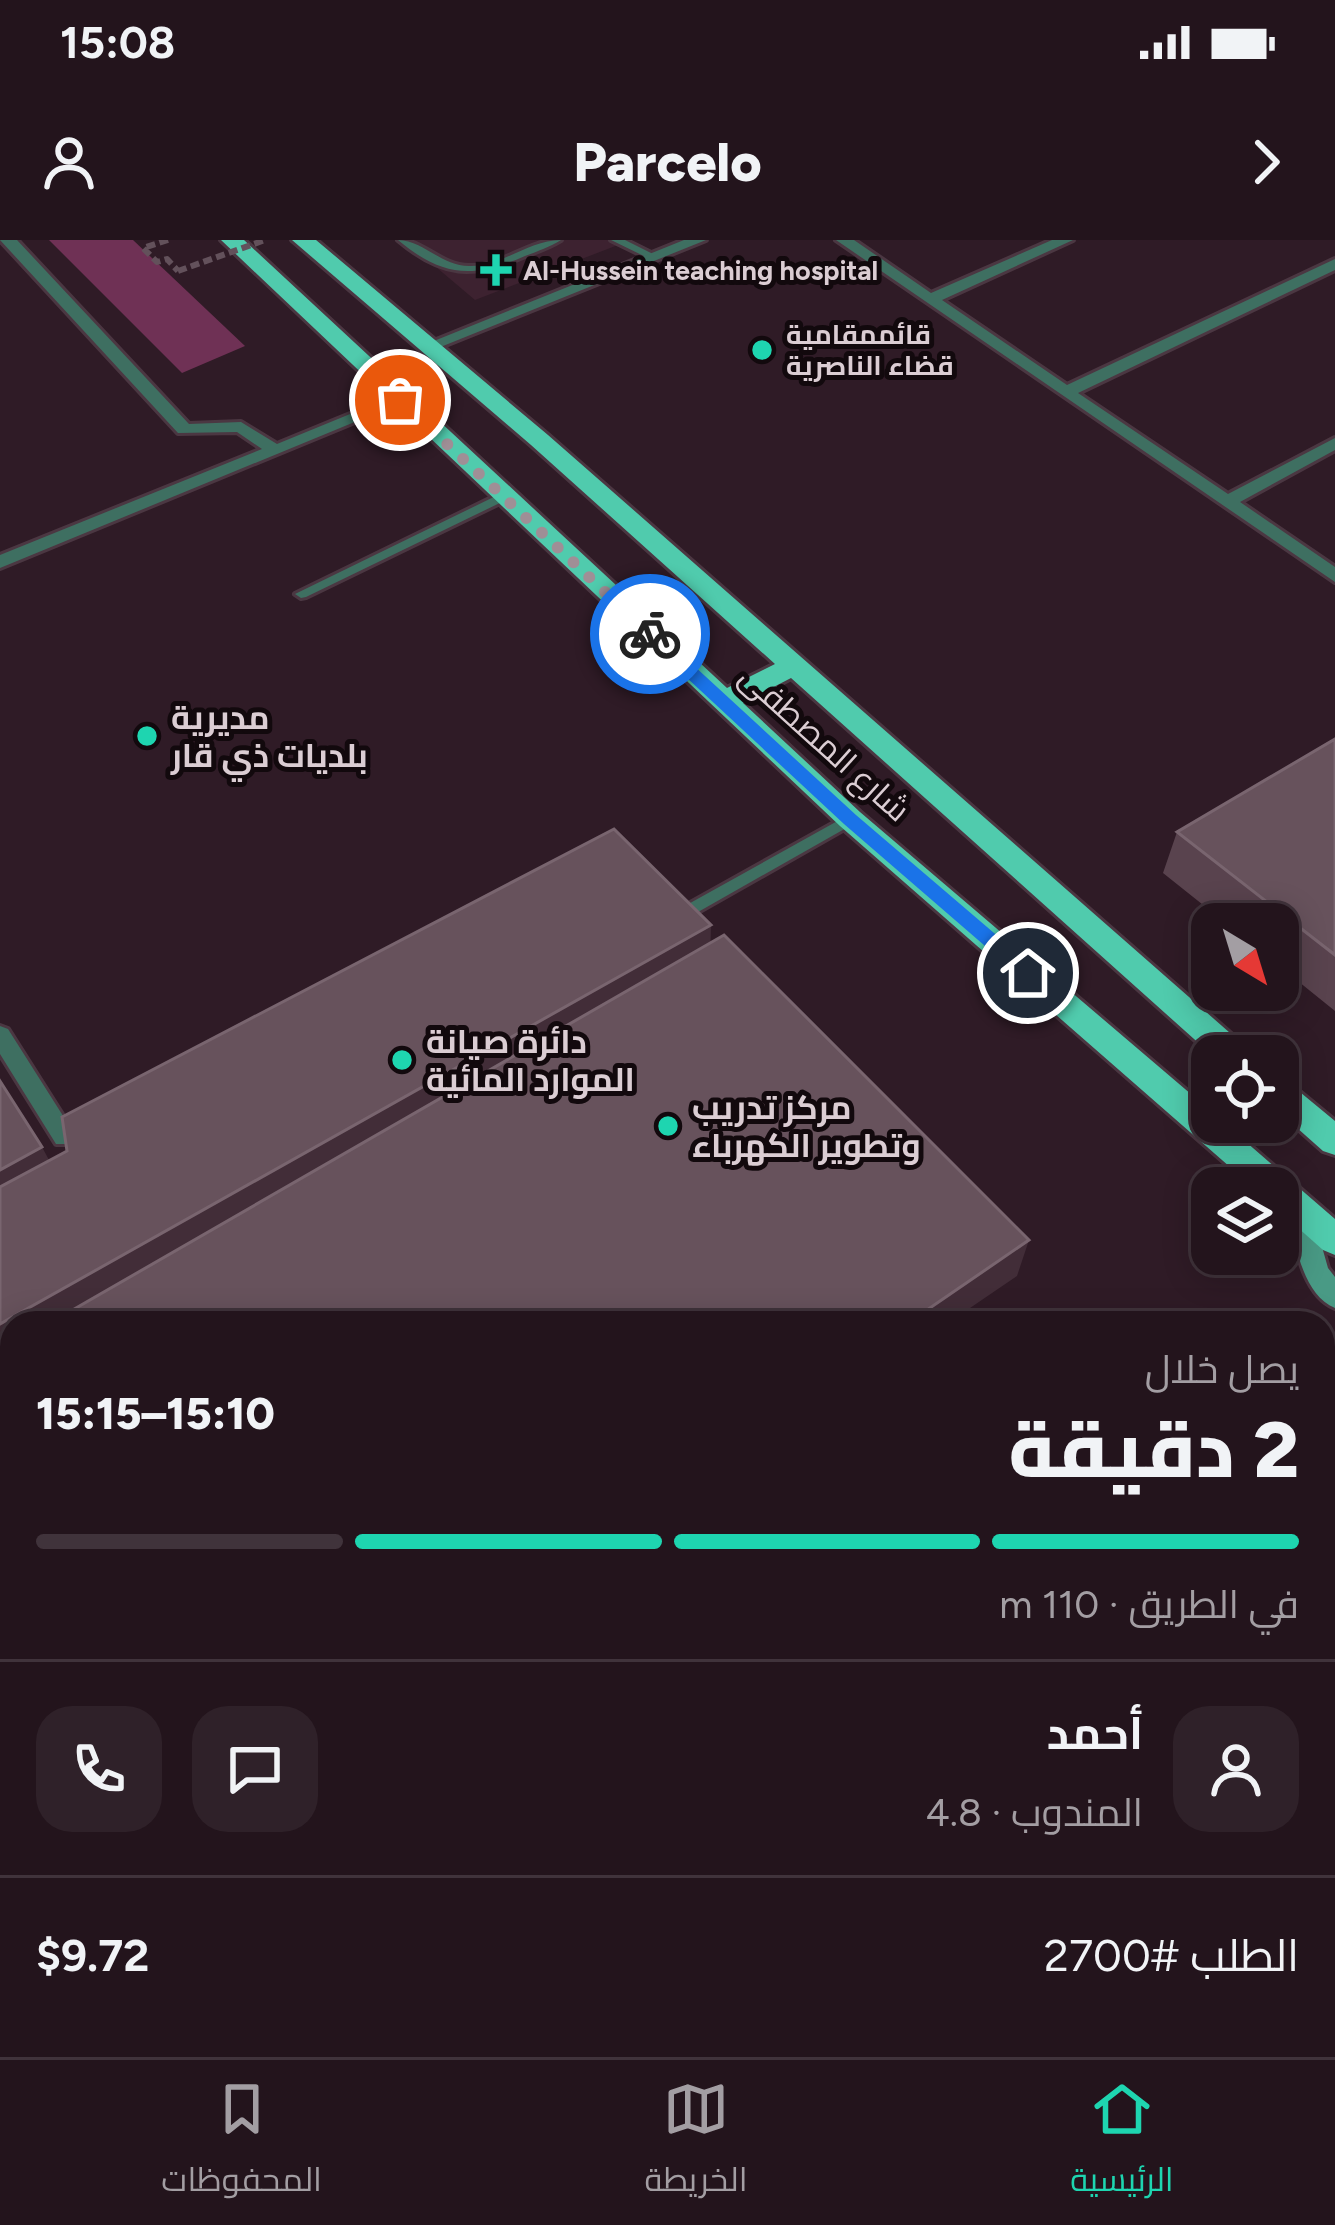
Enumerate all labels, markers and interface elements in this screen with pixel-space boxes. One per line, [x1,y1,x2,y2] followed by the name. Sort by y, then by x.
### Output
[60,15,175,69] text: 15:08
[36,129,102,195] icon: person
[1233,129,1299,195] icon: forward
[573,130,762,195] text: Parcelo
[480,254,512,286] marker: Al-Hussein teaching hospital
[523,254,878,287] place label: Al-Hussein teaching hospital
[786,318,954,382] place label: قائممقامية قضاء الناصرية
[749,337,775,363] marker: قائممقامية قضاء الناصرية
[349,349,451,451] pin
[367,367,433,433] icon: bag
[590,574,710,694] courier
[617,601,683,667] icon: bike
[730,656,918,832] street label: شارع المصطفى
[170,698,368,782] place label: مديرية بلديات ذي قار
[134,723,160,749] marker: مديرية بلديات ذي قار
[1191,903,1299,1011] north arrow
[1191,903,1299,1275] map controls
[977,922,1079,1024] pin
[995,940,1061,1006] icon: home
[426,1022,635,1099] place label: دائرة صيانة الموارد المائية
[1191,1035,1299,1143] button: locate
[389,1047,415,1073] marker: دائرة صيانة الموارد المائية
[692,1088,921,1166] place label: مركز تدريب وتطوير الكهرباء
[655,1113,681,1139] marker: مركز تدريب وتطوير الكهرباء
[1191,1167,1299,1275] button: layers
[1145,1346,1299,1393] text: يصل خلال
[36,1386,275,1440] text: 15:10–15:15
[1008,1403,1299,1497] text: 2 دقيقة
[999,1581,1299,1628] text: في الطريق · 110 m
[36,1706,162,1832] button: phone
[192,1706,318,1832] button: chat
[1047,1706,1143,1760] text: أحمد
[1173,1706,1299,1832] button: person
[926,1789,1143,1836] text: المندوب · 4.8
[36,1928,149,1982] text: $9.72
[1044,1928,1299,1982] text: الطلب #2700
[161,2076,322,2210] tab: المحفوظات
[645,2076,748,2210] tab: الخريطة
[1070,2076,1174,2210] tab: الرئيسية

